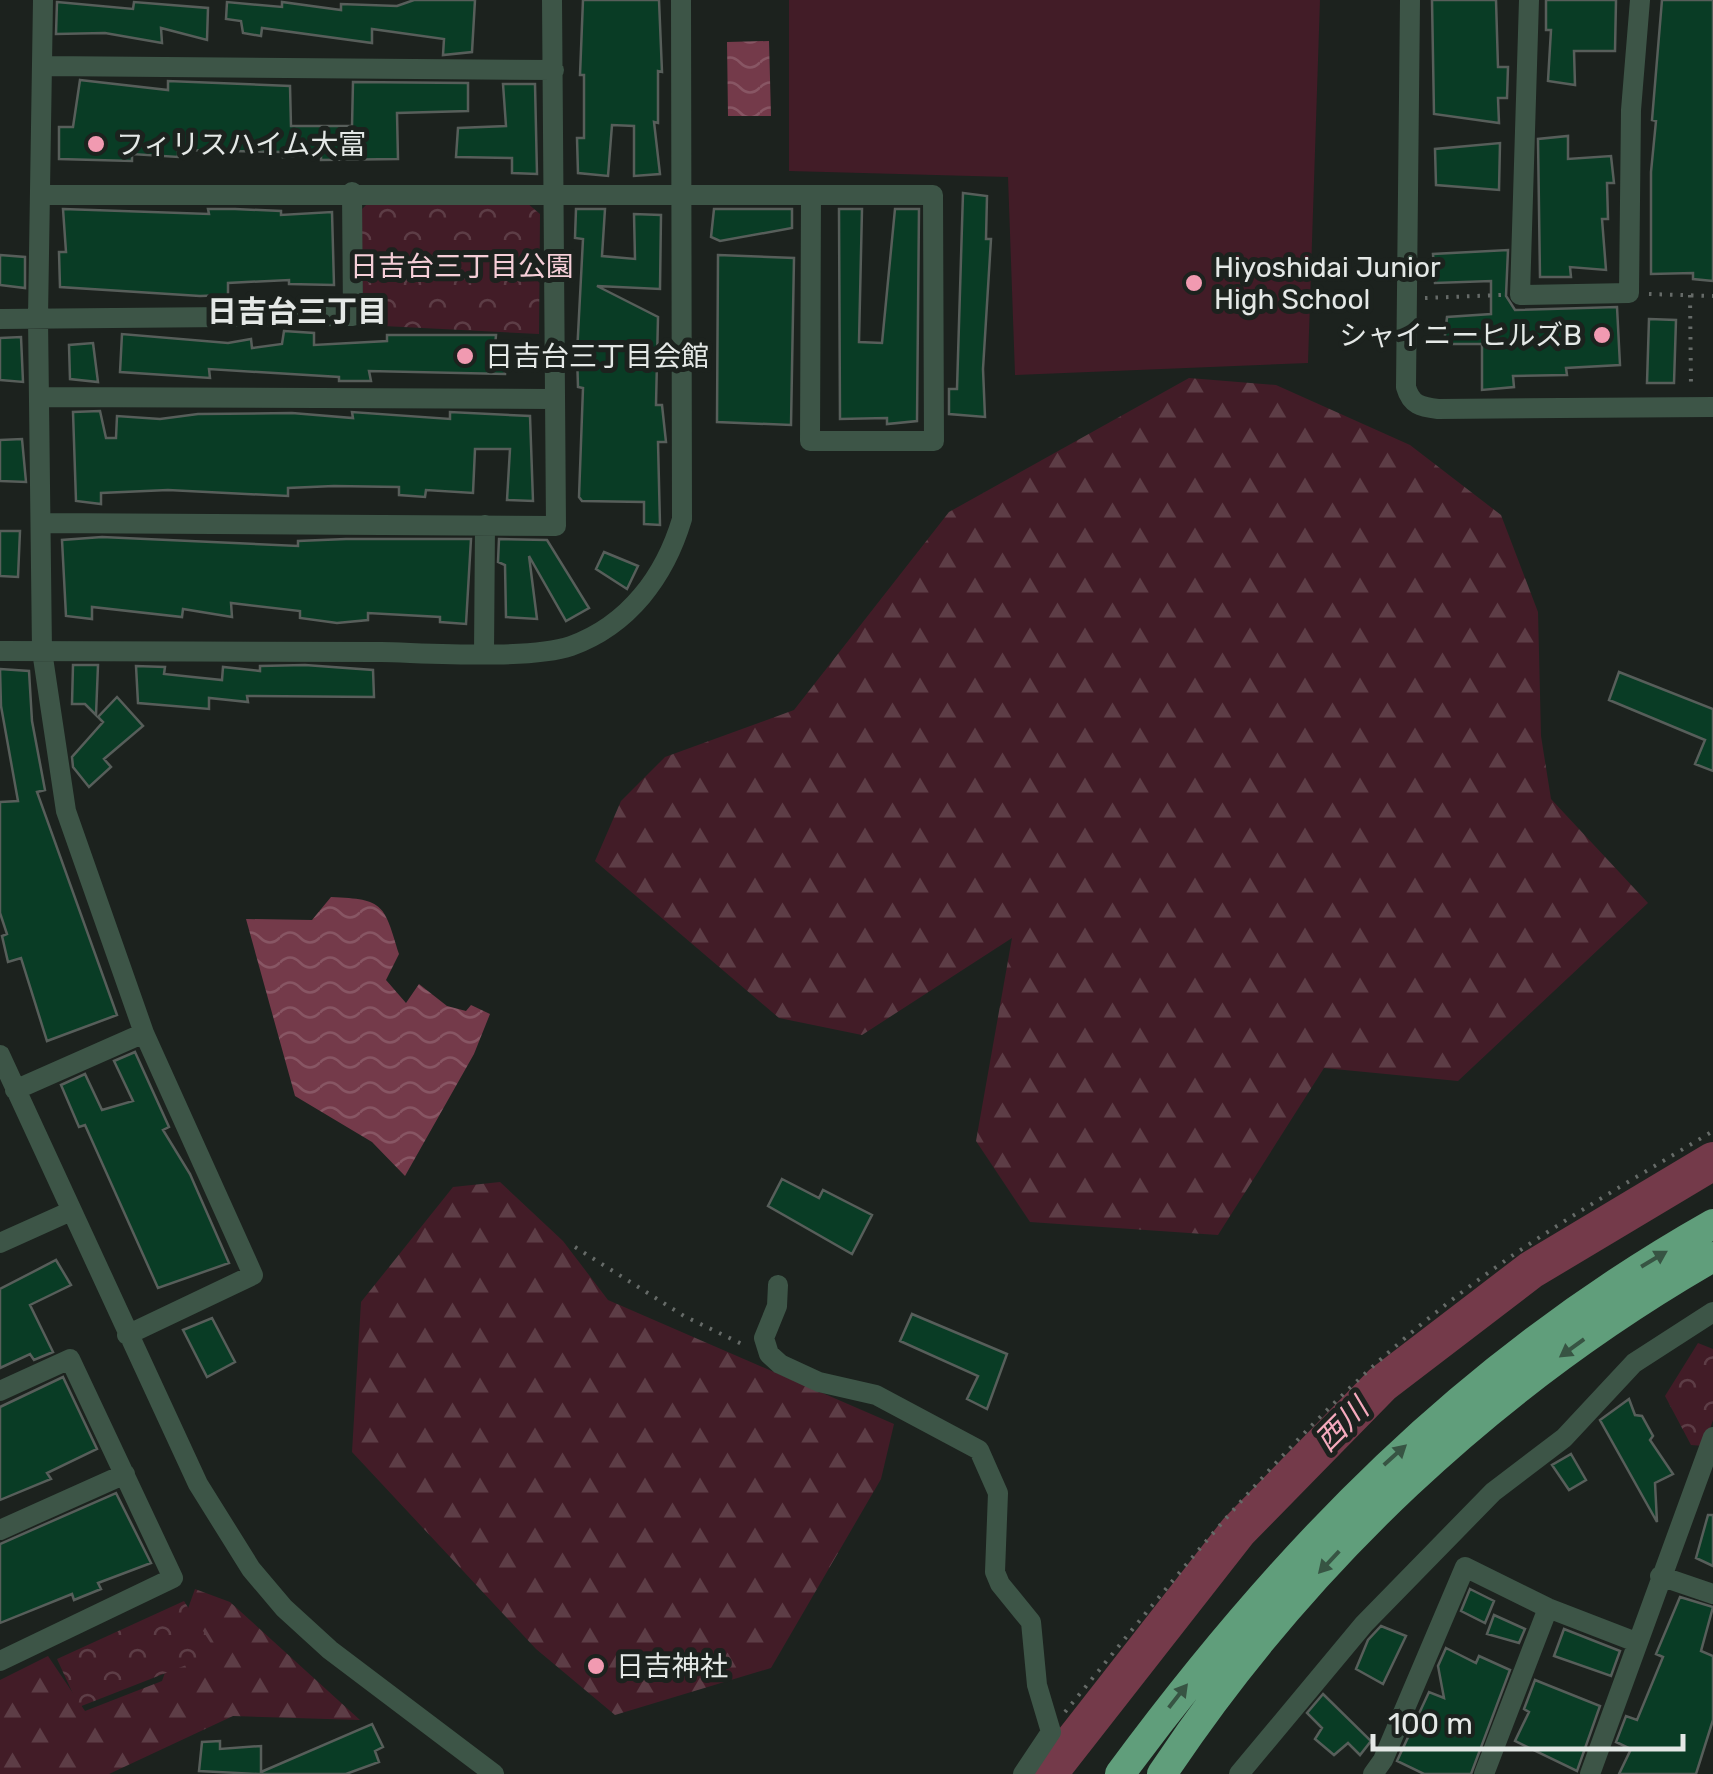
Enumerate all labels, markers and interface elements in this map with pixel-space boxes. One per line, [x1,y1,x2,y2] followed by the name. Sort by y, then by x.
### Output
[116,128,366,161] place label: フィリスハイム大富
[85,133,107,155] marker: フィリスハイム大富
[350,250,574,283] park label: 日吉台三丁目公園
[1214,251,1441,316] place label: Hiyoshidai Junior High School
[1183,272,1205,294] marker: Hiyoshidai Junior High School
[207,294,387,330] district label: 日吉台三丁目
[1339,319,1582,352] place label: シャイニーヒルズB
[1591,324,1613,346] marker: シャイニーヒルズB
[485,340,709,373] place label: 日吉台三丁目会館
[454,345,476,367] marker: 日吉台三丁目会館
[1640,1251,1668,1268] one-way arrow
[1559,1337,1586,1357] one-way arrow
[1308,1389,1378,1459] water label: 西川
[1383,1444,1407,1467] one-way arrow
[1318,1550,1341,1574] one-way arrow
[616,1650,728,1683] place label: 日吉神社
[585,1655,607,1677] marker: 日吉神社
[1167,1683,1188,1709] one-way arrow
[1373,1689,1683,1751] scale bar
[1388,1706,1473,1742] text: 100 m

